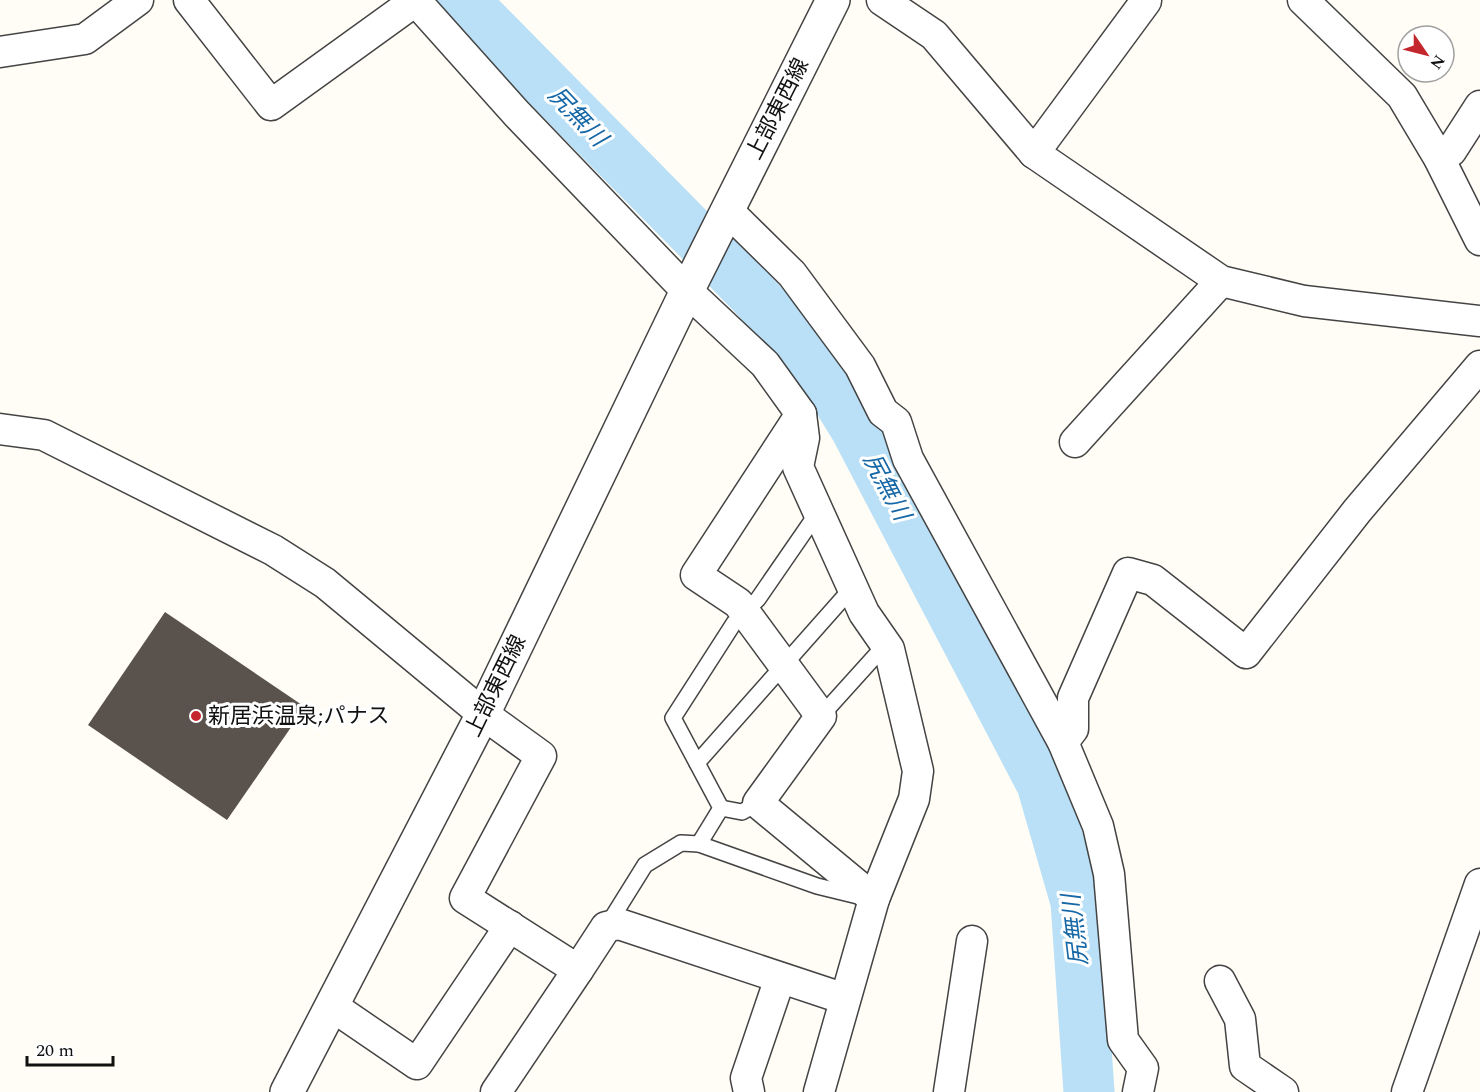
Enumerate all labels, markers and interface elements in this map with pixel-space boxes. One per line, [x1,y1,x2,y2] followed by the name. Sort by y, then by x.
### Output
[1396,24,1456,84] north arrow
[1424,50,1451,74] text: N
[738,52,818,166] street label: 上部東西線
[539,79,617,158] water label: 尻無川
[853,447,920,530] water label: 尻無川
[457,629,535,743] street label: 上部東西線
[208,700,390,733] place label: 新居浜温泉;パナス
[189,709,203,723] marker: 新居浜温泉;パナス
[1053,889,1098,968] water label: 尻無川
[27,1029,112,1067] scale bar
[36,1037,74,1064] text: 20 m

